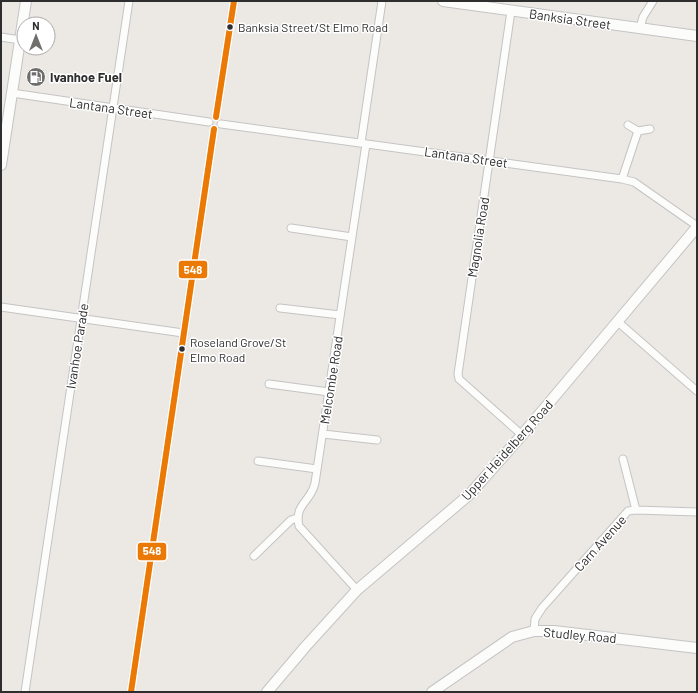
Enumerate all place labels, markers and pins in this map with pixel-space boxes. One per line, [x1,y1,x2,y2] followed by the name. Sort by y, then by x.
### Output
[238,20,388,34] place label: Banksia Street/St Elmo Road
[225,22,235,32] marker: Banksia Street/St Elmo Road
[25,66,47,88] fuel station icon: Ivanhoe Fuel
[50,69,122,85] place label: Ivanhoe Fuel
[190,335,286,364] place label: Roseland Grove/St Elmo Road
[177,344,187,354] marker: Roseland Grove/St Elmo Road

